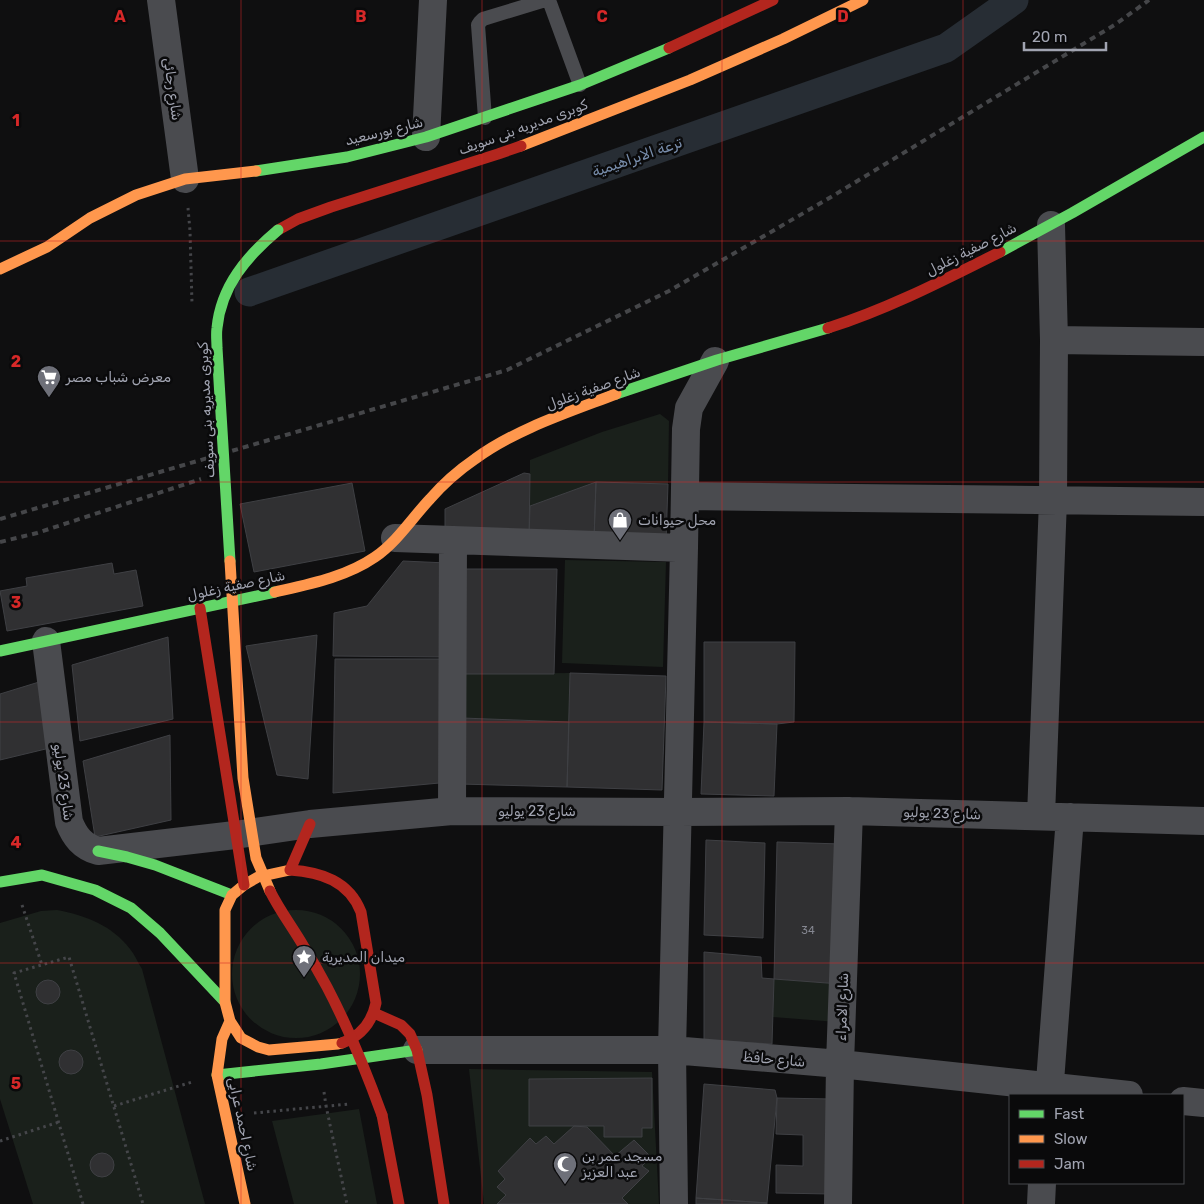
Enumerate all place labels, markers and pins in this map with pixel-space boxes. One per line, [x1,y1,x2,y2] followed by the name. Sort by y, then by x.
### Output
[36,364,62,398] supermarket icon: معرض شباب مصر
[65,369,171,386] place label: معرض شباب مصر
[607,507,633,541] shop icon: محل حيوانات
[638,512,716,529] place label: محل حيوانات
[291,944,317,978] place icon: ميدان المديرية
[322,949,405,966] place label: ميدان المديرية
[581,1148,663,1181] place label: مسجد عمر بن عبد العزيز
[552,1151,578,1185] mosque icon: مسجد عمر بن عبد العزيز

